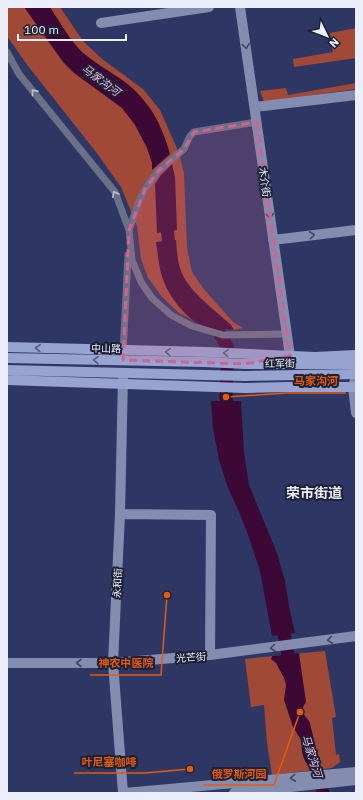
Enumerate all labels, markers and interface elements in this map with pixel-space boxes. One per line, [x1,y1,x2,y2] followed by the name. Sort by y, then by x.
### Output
[18,16,126,42] scale bar
[307,16,347,56] north arrow
[24,22,59,37] text: 100 m
[326,35,342,51] text: N
[241,43,250,49] one-way arrow
[79,61,124,100] water label: 马家沟河
[31,89,38,96] one-way arrow
[256,166,273,198] street label: 木介街
[112,190,119,198] one-way arrow
[265,213,274,219] one-way arrow
[309,231,315,240] one-way arrow
[91,342,121,355] street label: 中山路
[35,344,41,352] one-way arrow
[165,347,171,356] one-way arrow
[223,349,229,358] one-way arrow
[93,355,99,364] one-way arrow
[265,357,295,370] street label: 红军街
[286,370,346,393] callout: 马家沟河
[294,374,338,388] text: 马家沟河
[286,484,342,502] district label: 荣市街道
[110,568,125,598] street label: 永和街
[327,635,333,644] one-way arrow
[270,643,277,652] one-way arrow
[176,650,206,665] street label: 光芒街
[90,652,161,675] callout: 神农中医院
[99,656,154,670] text: 神农中医院
[76,659,82,667] one-way arrow
[299,733,326,781] water label: 马家沟河
[74,750,145,773] callout: 叶尼塞咖啡
[82,755,137,769] text: 叶尼塞咖啡
[203,762,274,785] callout: 俄罗斯河园
[212,767,267,781] text: 俄罗斯河园
[290,773,296,782] one-way arrow

